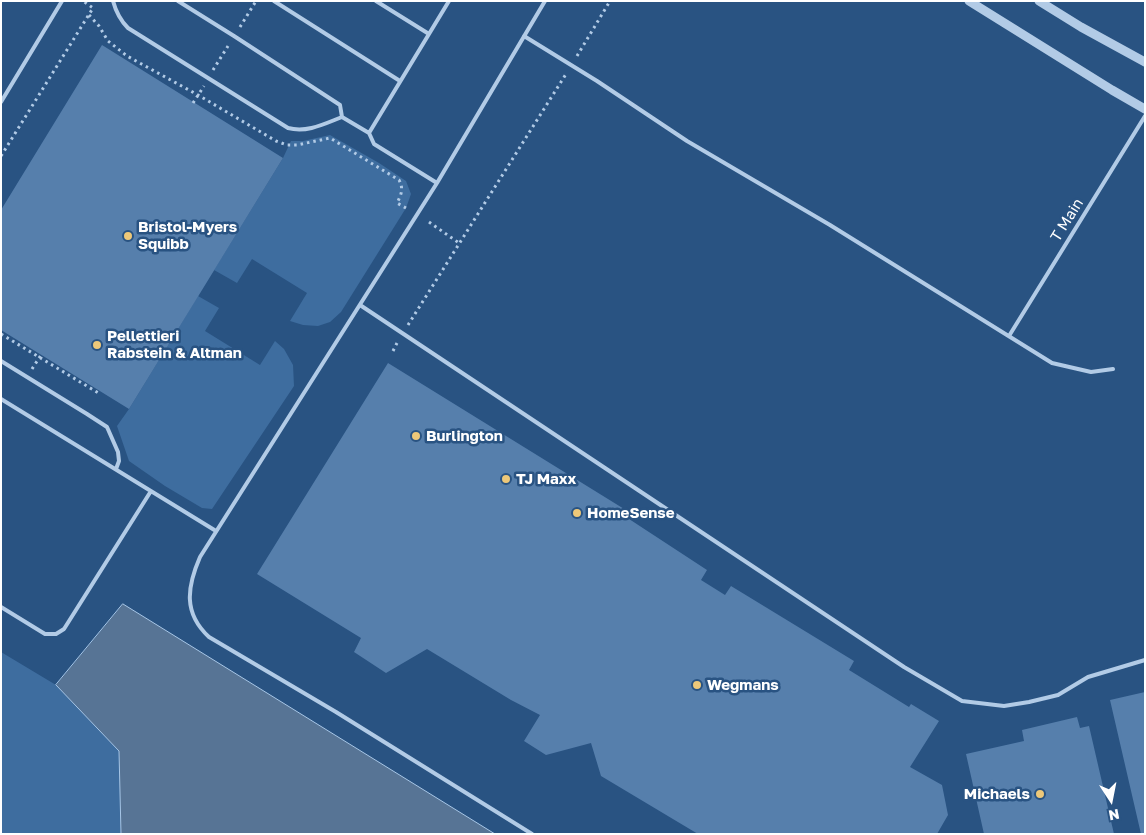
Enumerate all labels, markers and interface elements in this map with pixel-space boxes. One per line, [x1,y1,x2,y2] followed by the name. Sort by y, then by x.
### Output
[1047,195,1087,245] street label: T Main
[138,218,237,253] place label: Bristol-Myers Squibb
[122,230,134,242] marker: Bristol-Myers Squibb
[107,327,242,362] place label: Pellettieri Rabstein & Altman
[91,339,103,351] marker: Pellettieri Rabstein & Altman
[426,427,503,445] place label: Burlington
[410,430,422,442] marker: Burlington
[516,470,576,488] place label: TJ Maxx
[500,473,512,485] marker: TJ Maxx
[587,504,675,522] place label: HomeSense
[571,507,583,519] marker: HomeSense
[707,676,779,694] place label: Wegmans
[691,679,703,691] marker: Wegmans
[1086,775,1136,825] north arrow
[964,785,1030,803] place label: Michaels
[1034,788,1046,800] marker: Michaels
[1107,806,1121,825] text: N

